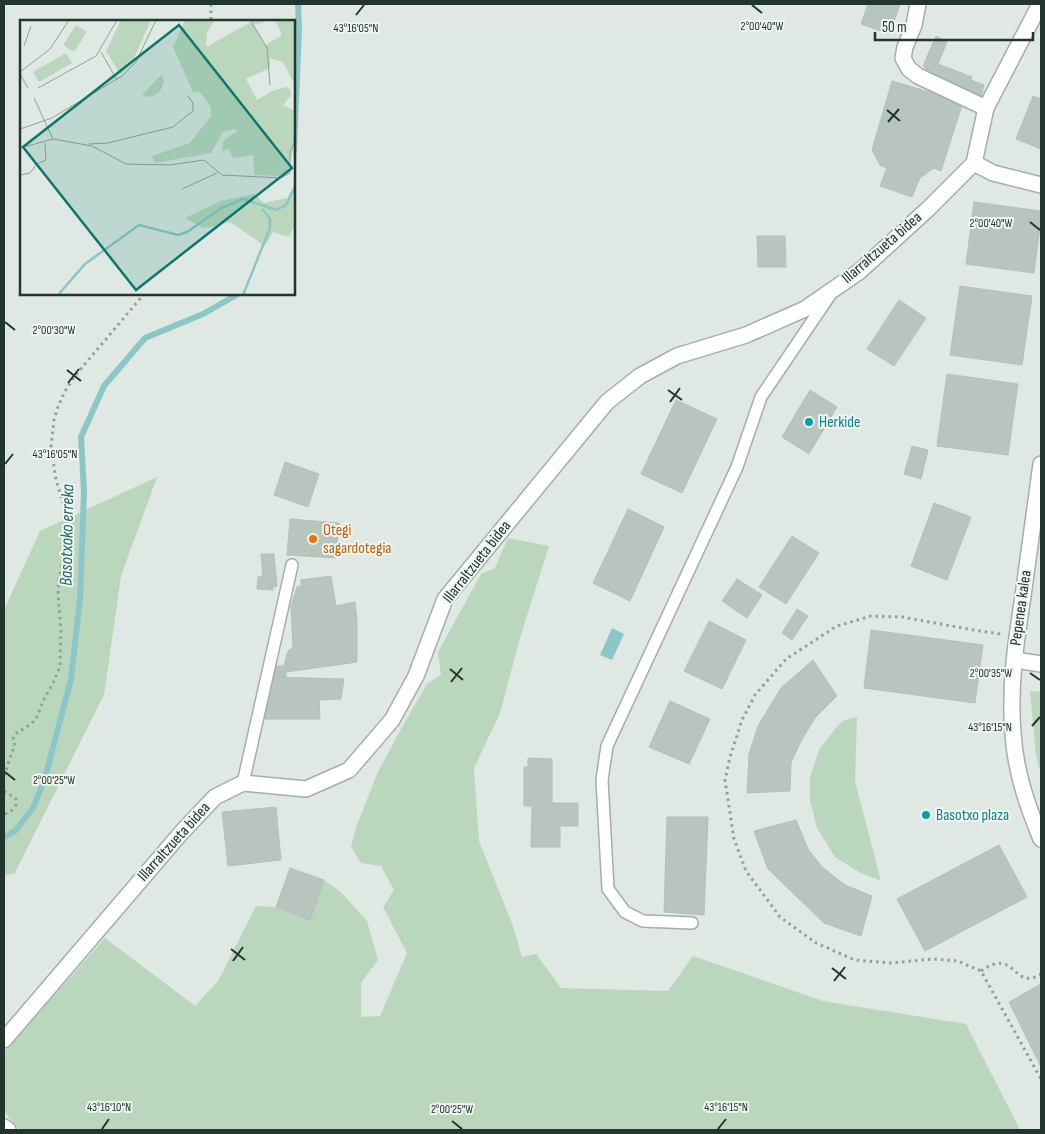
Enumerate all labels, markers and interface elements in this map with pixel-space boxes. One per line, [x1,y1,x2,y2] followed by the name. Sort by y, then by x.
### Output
[875,10,1032,42] scale bar
[882,18,907,37] text: 50 m
[741,19,784,34] text: 2°00'40"W
[20,20,295,295] inset map
[334,21,378,36] text: 43°16'05"N
[838,208,926,288] street label: Illarraltzueta bidea
[970,216,1013,231] text: 2°00'40"W
[33,323,76,338] text: 2°00'30"W
[819,413,860,432] place label: Herkide
[803,416,815,428] marker: Herkide
[33,447,77,462] text: 43°16'05"N
[56,483,78,586] water label: Basotxoko erreka
[439,517,515,607] street label: Illarraltzueta bidea
[323,521,392,558] place label: Otegi sagardotegia
[307,533,319,545] marker: Otegi sagardotegia
[1006,569,1036,647] street label: Pepenea kalea
[970,666,1012,681] text: 2°00'35"W
[968,720,1012,735] text: 43°16'15"N
[33,773,75,788] text: 2°00'25"W
[134,799,214,885] street label: Illarraltzueta bidea
[936,806,1009,825] place label: Basotxo plaza
[920,809,932,821] marker: Basotxo plaza
[87,1100,131,1115] text: 43°16'10"N
[704,1100,748,1115] text: 43°16'15"N
[431,1102,473,1117] text: 2°00'25"W

